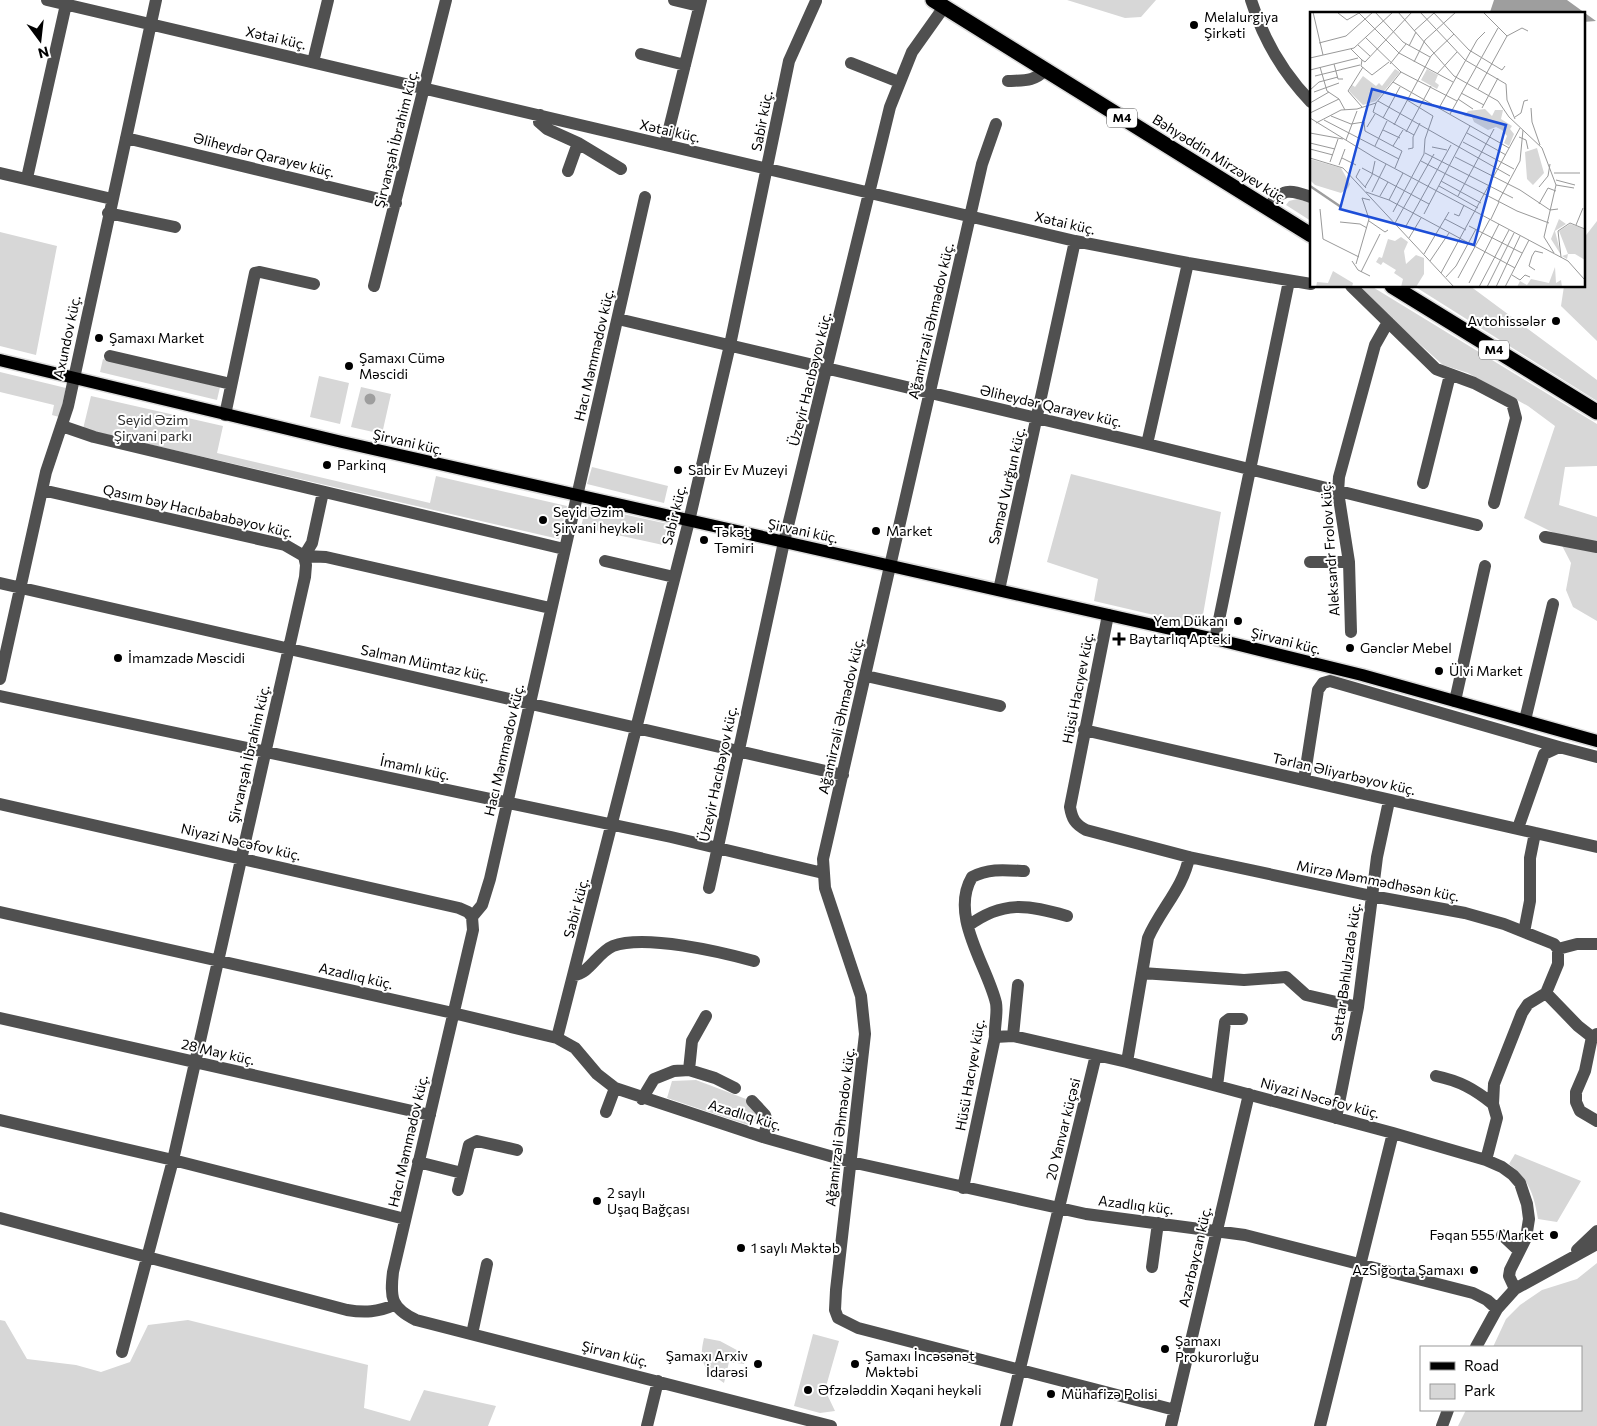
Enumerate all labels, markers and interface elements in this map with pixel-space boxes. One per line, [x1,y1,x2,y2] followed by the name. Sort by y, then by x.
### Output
[1204,8,1278,41] place label: Melalurgiya Şirkəti
[1310,12,1584,288] inset map
[15,15,65,65] north arrow
[1188,19,1200,31] marker: Melalurgiya Şirkəti
[244,22,308,53] street label: Xətai küç.
[36,43,51,63] text: N
[370,68,421,209] street label: Şirvanşah İbrahim küç.
[747,89,776,153] street label: Sabir küç.
[1107,109,1137,128] road number: M4
[1150,110,1291,207] street label: Bəhyəddin Mirzəyev küç.
[638,115,702,146] street label: Xətai küç.
[192,129,337,180] street label: Əliheydər Qarayev küç.
[1033,207,1097,238] street label: Xətai küç.
[904,241,957,401] street label: Ağamirzəli Əhmədov küç.
[570,287,617,423] street label: Hacı Məmmədov küç.
[49,294,84,380] street label: Axundov küç.
[785,310,834,448] street label: Üzeyir Hacıbəyov küç.
[1467,312,1546,329] place label: Avtohissələr
[1550,315,1562,327] marker: Avtohissələr
[109,329,205,346] place label: Şamaxı Market
[93,332,105,344] marker: Şamaxı Market
[1479,340,1509,360] road number: M4
[359,349,445,382] place label: Şamaxı Cümə Məscidi
[343,360,355,372] marker: Şamaxı Cümə Məscidi
[978,381,1124,430] street label: Əliheydər Qarayev küç.
[114,411,192,444] park label: Seyid Əzim Şirvani parkı
[371,425,445,458] street label: Şirvani küç.
[985,425,1028,546] street label: Səməd Vurğun küç.
[337,456,386,473] place label: Parkinq
[321,459,333,471] marker: Parkinq
[688,461,788,478] place label: Sabir Ev Muzeyi
[672,464,684,476] marker: Sabir Ev Muzeyi
[101,480,295,541] street label: Qasım bəy Hacıbababəyov küç.
[1316,481,1343,617] street label: Aleksandr Frolov küç.
[658,483,689,547] street label: Sabir küç.
[553,503,644,536] place label: Seyid Əzim Şirvani heykəli
[537,514,549,526] marker: Seyid Əzim Şirvani heykəli
[766,515,840,546] street label: Şirvani küç.
[886,522,933,539] place label: Market
[714,523,754,556] place label: Təkət Təmiri
[870,525,882,537] marker: Market
[698,534,710,546] marker: Təkət Təmiri
[1153,612,1228,629] place label: Yem Dükanı
[1232,615,1244,627] marker: Yem Dükanı
[1249,624,1323,657] street label: Şirvani küç.
[1129,630,1231,647] place label: Baytarlıq Apteki
[1058,631,1097,745] street label: Hüsü Hacıyev küç.
[1113,633,1125,645] marker: Baytarlıq Apteki
[814,636,867,796] street label: Ağamirzəli Əhmədov küç.
[1360,639,1452,656] place label: Gənclər Mebel
[359,641,491,684] street label: Salman Mümtaz küç.
[1344,642,1356,654] marker: Gənclər Mebel
[128,649,245,666] place label: İmamzadə Məscidi
[112,652,124,664] marker: İmamzadə Məscidi
[1449,662,1523,679] place label: Ülvi Market
[1433,665,1445,677] marker: Ülvi Market
[480,682,527,818] street label: Hacı Məmmədov küç.
[224,683,273,825] street label: Şirvanşah İbrahim küç.
[695,705,740,843] street label: Üzeyir Hacıbəyov küç.
[1271,749,1417,798] street label: Tərlan Əliyarbəyov küç.
[379,752,452,783] street label: İmamlı küç.
[179,819,303,864] street label: Niyazi Nəcəfov küç.
[1295,856,1461,905] street label: Mirzə Məmmədhəsən küç.
[559,876,592,940] street label: Sabir küç.
[1327,901,1364,1042] street label: Səttar Bəhlulzadə küç.
[317,959,395,992] street label: Azadlıq küç.
[951,1018,988,1132] street label: Hüsü Hacıyev küç.
[180,1035,257,1068] street label: 28 May küç.
[821,1046,858,1207] street label: Ağamirzəli Əhmədov küç.
[384,1073,431,1209] street label: Hacı Məmmədov küç.
[1259,1073,1382,1122] street label: Niyazi Nəcəfov küç.
[1042,1076,1083,1182] street label: 20 Yanvar küçəsi
[706,1095,784,1134] street label: Azadlıq küç.
[607,1184,690,1217] place label: 2 saylı Uşaq Bağçası
[1097,1191,1175,1218] street label: Azadlıq küç.
[591,1195,603,1207] marker: 2 saylı Uşaq Bağçası
[1175,1205,1214,1309] street label: Azərbaycan küç.
[1429,1226,1544,1243] place label: Fəqan 555 Market
[1548,1229,1560,1241] marker: Fəqan 555 Market
[751,1239,840,1256] place label: 1 saylı Məktəb
[735,1242,747,1254] marker: 1 saylı Məktəb
[1352,1261,1464,1278] place label: AzSığorta Şamaxı
[1468,1264,1480,1276] marker: AzSığorta Şamaxı
[1175,1332,1259,1365] place label: Şamaxı Prokurorluğu
[580,1337,650,1370] street label: Şirvan küç.
[1159,1343,1171,1355] marker: Şamaxı Prokurorluğu
[1420,1346,1582,1411] legend
[666,1347,748,1380] place label: Şamaxı Arxiv İdarəsi
[865,1347,975,1380] place label: Şamaxı İncəsənət Məktəbi
[1464,1356,1499,1374] text: Road
[752,1358,764,1370] marker: Şamaxı Arxiv İdarəsi
[849,1358,861,1370] marker: Şamaxı İncəsənət Məktəbi
[818,1381,982,1398] place label: Əfzələddin Xəqani heykəli
[1464,1381,1495,1399] text: Park
[802,1384,814,1396] marker: Əfzələddin Xəqani heykəli
[1061,1385,1158,1402] place label: Mühafizə Polisi
[1045,1388,1057,1400] marker: Mühafizə Polisi

